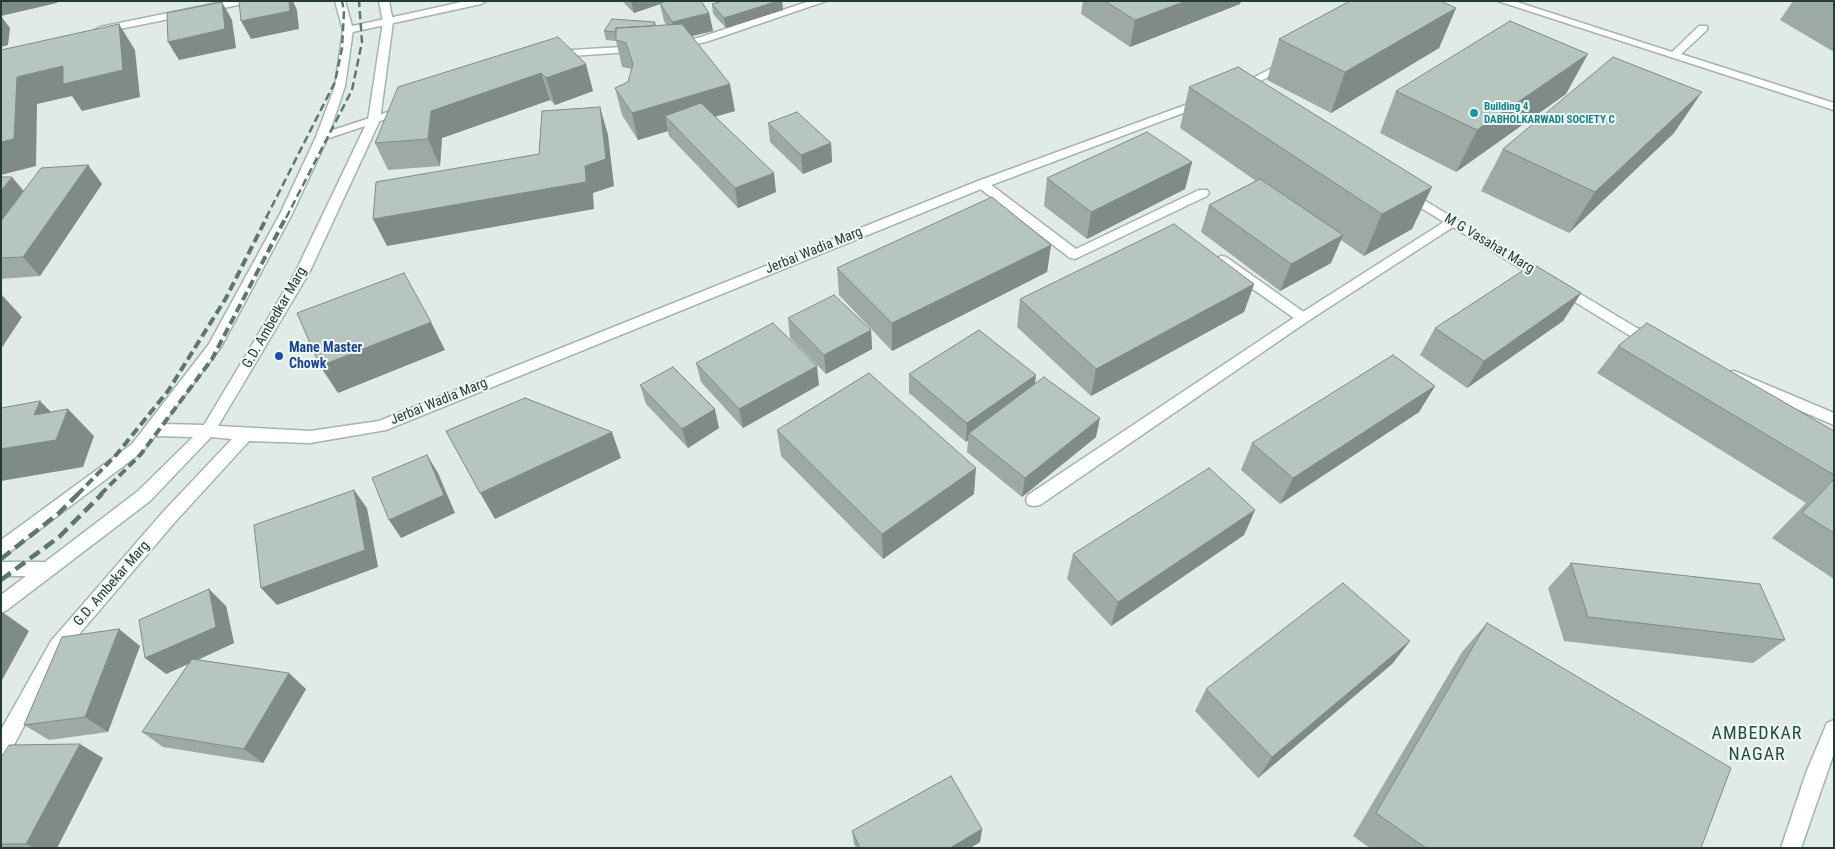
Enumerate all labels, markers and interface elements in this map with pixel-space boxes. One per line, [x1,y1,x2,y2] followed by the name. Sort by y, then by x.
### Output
[1484,100,1615,126] place label: Building 4 DABHOLKARWADI SOCIETY C
[1468,107,1480,119] marker: Building 4 DABHOLKARWADI SOCIETY C
[1441,211,1537,277] street label: M G Vasahat Marg
[763,224,865,278] street label: Jerbai Wadia Marg
[239,264,311,372] street label: G.D. Ambedkar Marg
[289,340,362,372] place label: Mane Master Chowk
[273,350,285,362] marker: Mane Master Chowk
[388,375,490,429] street label: Jerbai Wadia Marg
[71,538,153,630] street label: G.D. Ambekar Marg
[1711,723,1803,766] district label: AMBEDKAR NAGAR

